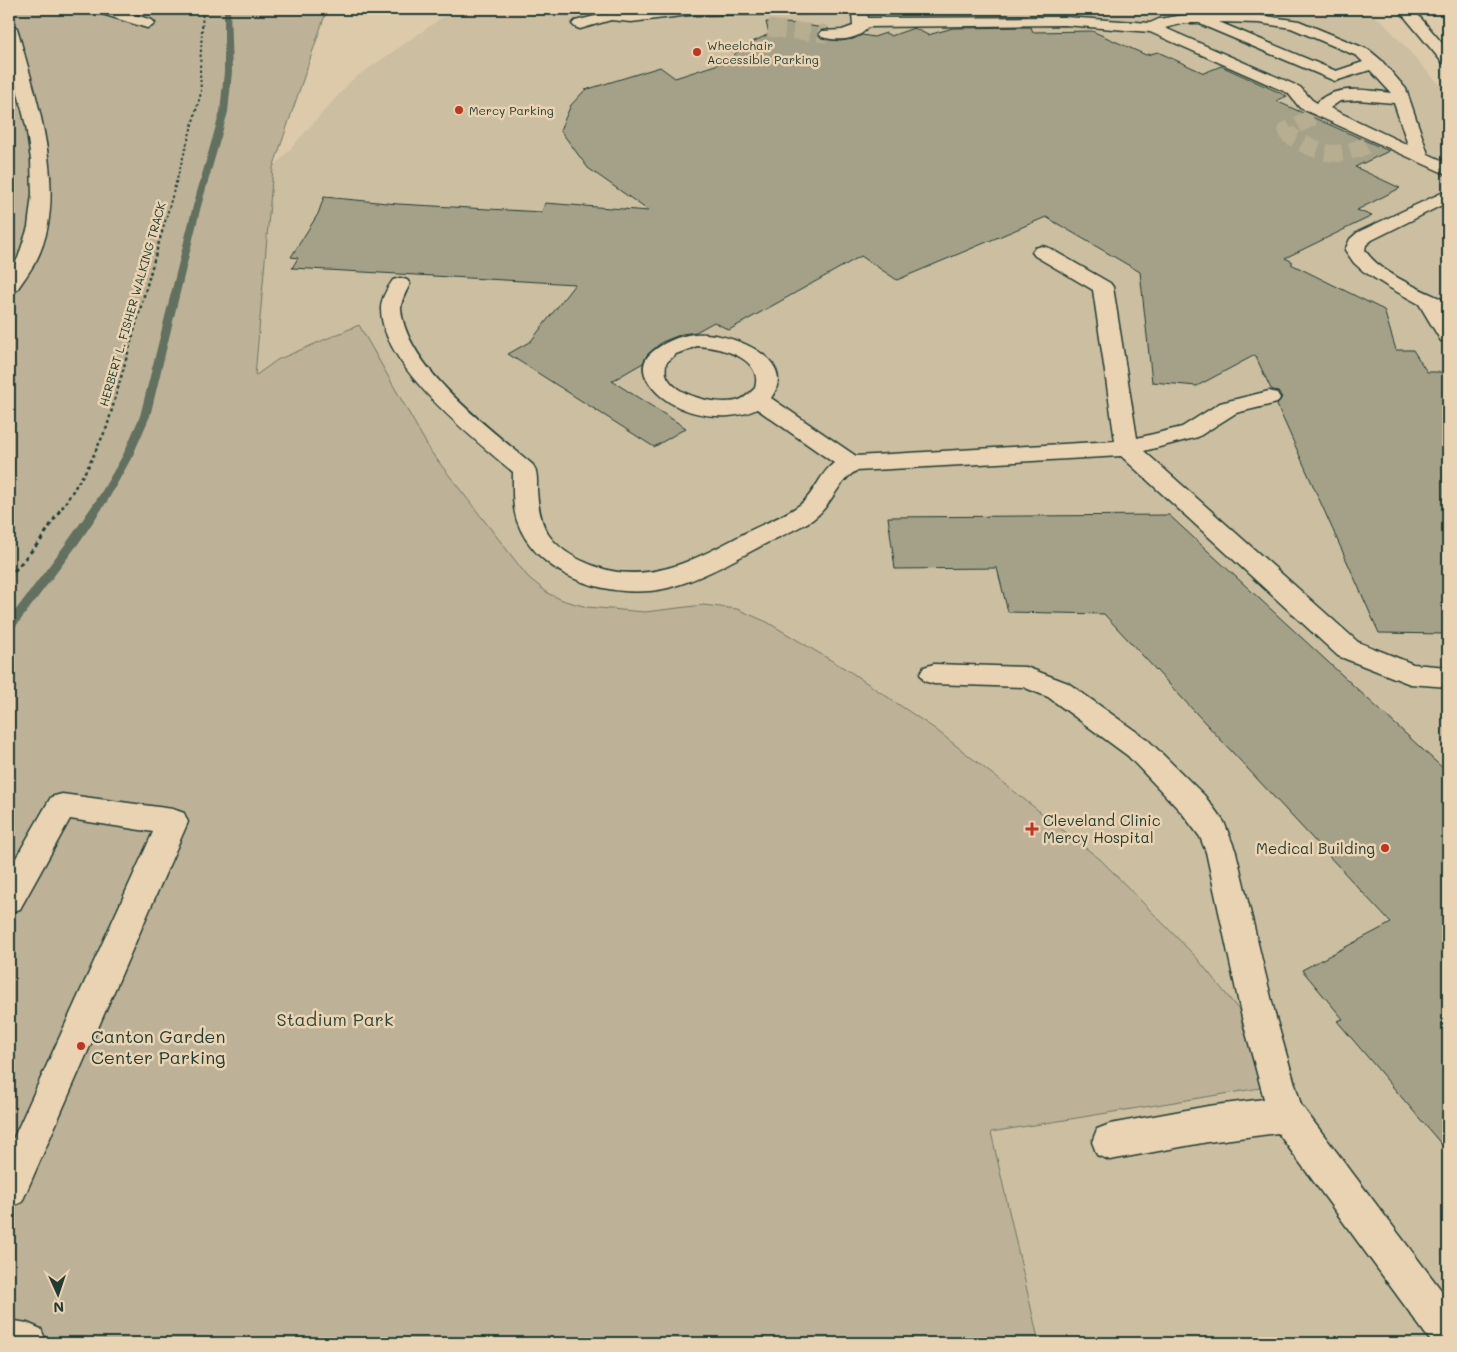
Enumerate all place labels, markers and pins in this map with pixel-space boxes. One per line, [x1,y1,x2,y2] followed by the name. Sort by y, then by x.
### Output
[707,37,819,67] place label: Wheelchair Accessible Parking
[691,46,703,58] marker: Wheelchair Accessible Parking
[469,102,554,118] place label: Mercy Parking
[453,104,465,116] marker: Mercy Parking
[1043,810,1161,847] place label: Cleveland Clinic Mercy Hospital
[1025,822,1039,836] marker: Cleveland Clinic Mercy Hospital
[1256,838,1375,858] place label: Medical Building
[1379,842,1391,854] marker: Medical Building
[91,1024,226,1069] place label: Canton Garden Center Parking
[75,1040,87,1052] marker: Canton Garden Center Parking

